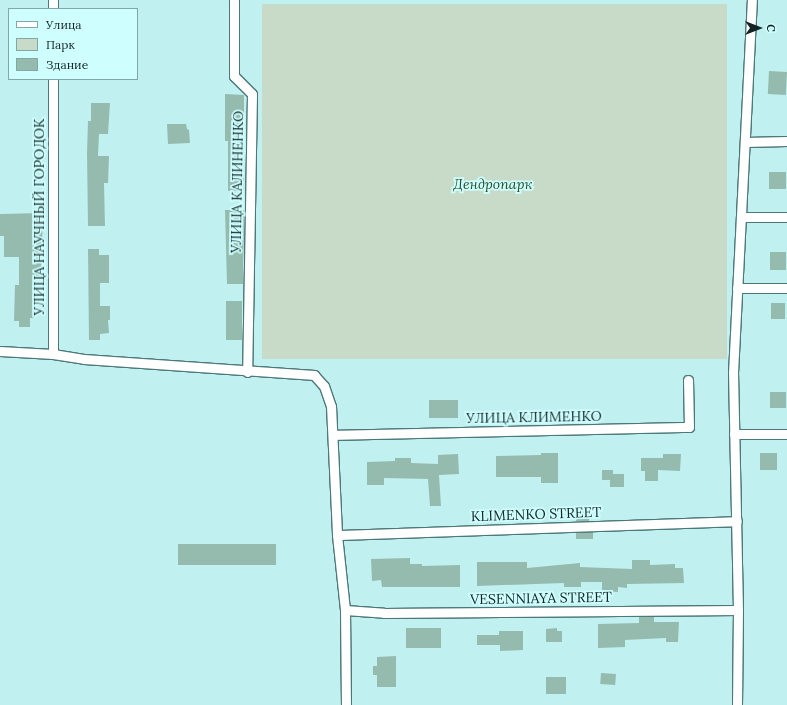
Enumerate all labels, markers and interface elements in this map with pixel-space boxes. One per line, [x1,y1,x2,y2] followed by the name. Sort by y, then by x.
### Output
[8,8,138,80] legend
[739,8,779,48] north arrow
[46,17,82,32] text: Улица
[764,24,778,32] text: С
[46,37,75,52] text: Парк
[46,57,88,72] text: Здание
[227,111,247,253] street label: УЛИЦА КАЛИНЕНКО
[31,118,47,316] street label: УЛИЦА НАУЧНЫЙ ГОРОДОК
[454,176,532,192] park label: Дендропарк
[466,407,602,427] street label: УЛИЦА КЛИМЕНКО
[470,503,602,525] street label: KLIMENKO STREET
[470,588,612,608] street label: VESENNIAYA STREET

